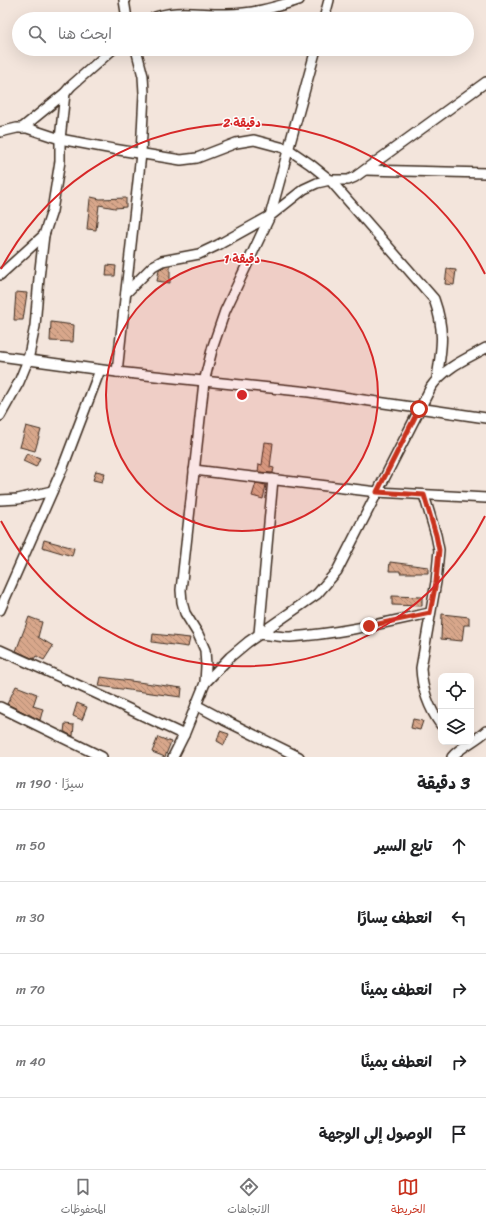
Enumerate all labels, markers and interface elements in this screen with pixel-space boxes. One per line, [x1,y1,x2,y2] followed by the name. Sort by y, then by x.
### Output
[12,12,474,56] search box
[58,21,112,47] text: ابحث هنا
[26,23,48,45] icon: search
[222,112,261,134] text: 2 دقيقة
[224,248,260,270] text: 1 دقيقة
[235,388,249,402] centre of rings
[410,400,428,418] route start
[360,617,378,635] route end
[438,673,474,745] map controls
[438,673,474,709] button: locate
[438,709,474,745] button: layers
[417,768,470,798] text: 3 دقيقة
[16,772,84,795] text: سيرًا · 190 m
[375,833,432,859] text: تابع السير
[16,834,46,857] text: 50 m
[448,835,470,857] icon: ahead
[357,905,432,931] text: انعطف يسارًا
[16,906,45,929] text: 30 m
[448,907,470,929] icon: left
[361,977,432,1003] text: انعطف يمينًا
[16,978,45,1001] text: 70 m
[448,979,470,1001] icon: right
[361,1049,432,1075] text: انعطف يمينًا
[16,1050,46,1073] text: 40 m
[448,1051,470,1073] icon: right
[319,1121,432,1147] text: الوصول إلى الوجهة
[448,1123,470,1145] icon: arrive
[61,1176,106,1219] tab: المحفوظات
[227,1176,270,1219] tab: الاتجاهات
[391,1176,425,1219] tab: الخريطة

